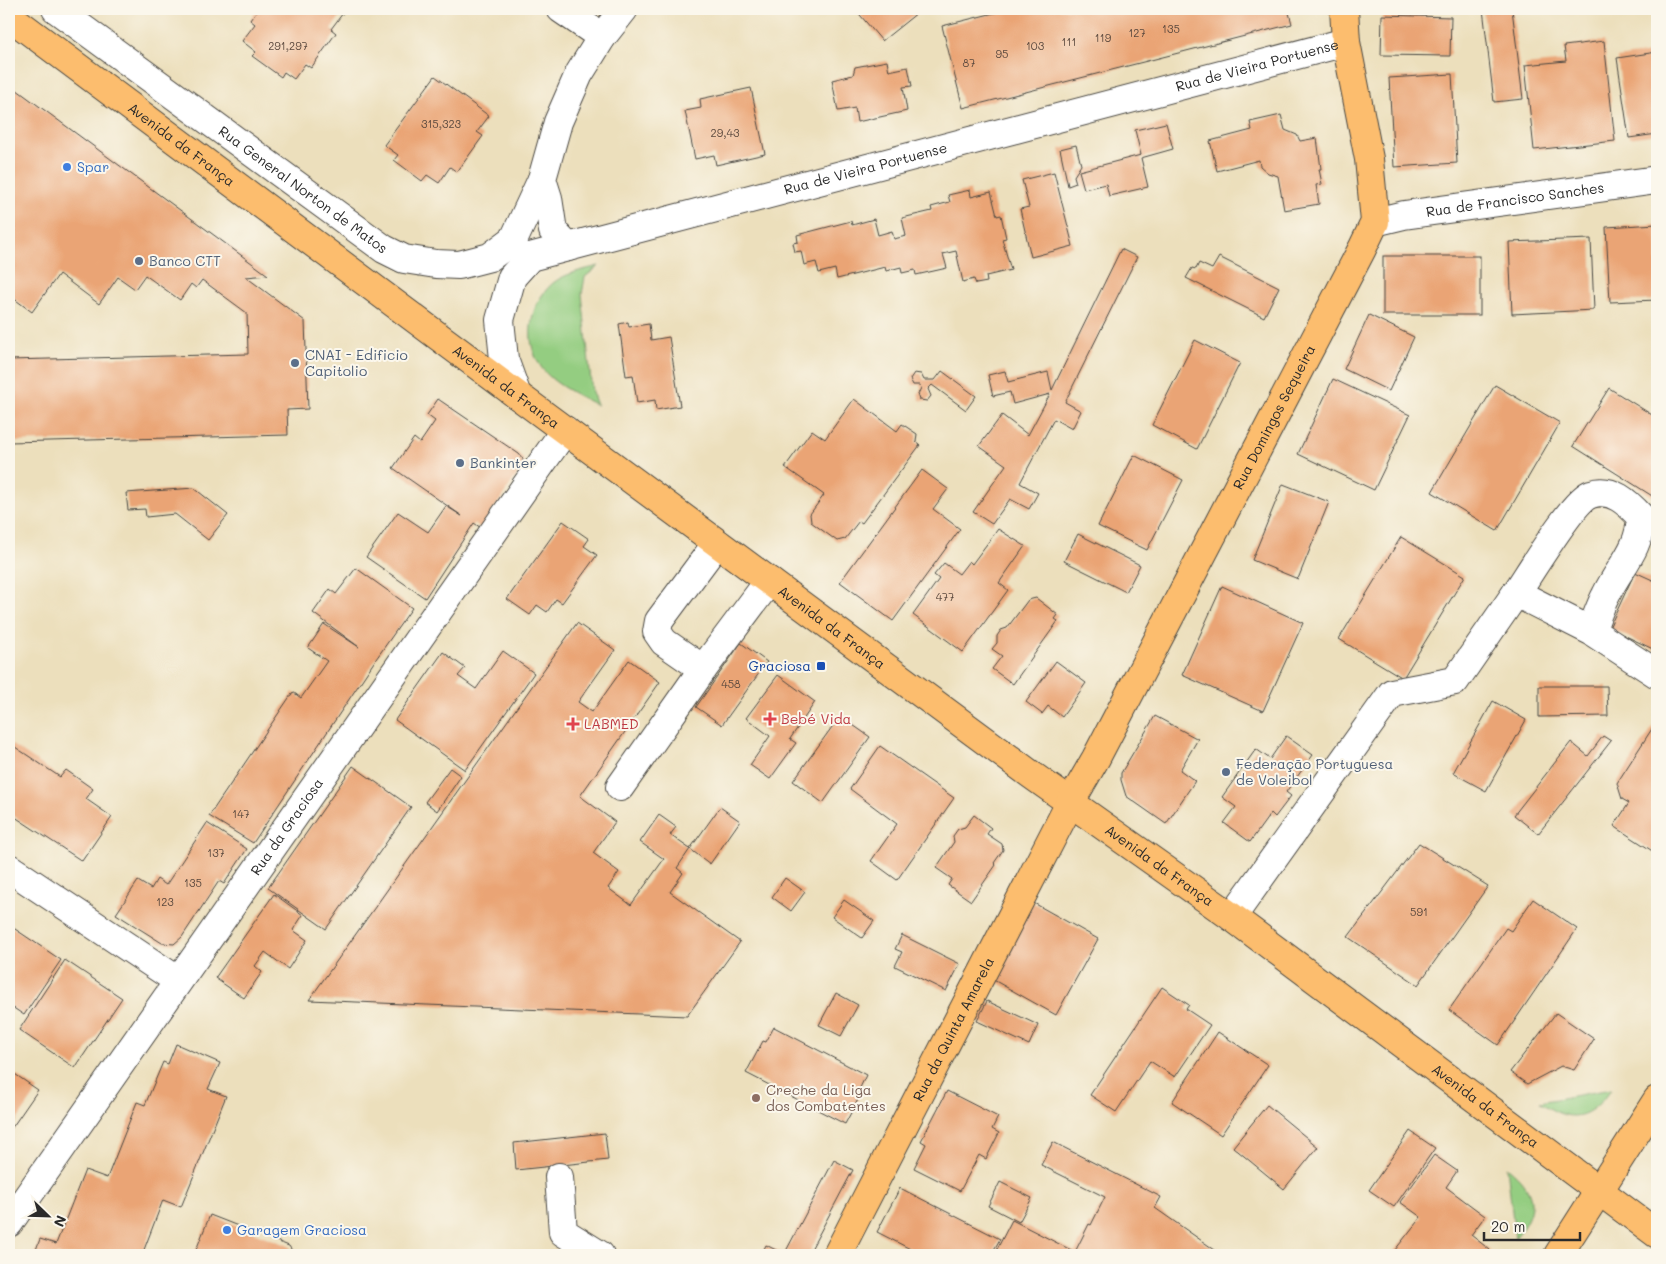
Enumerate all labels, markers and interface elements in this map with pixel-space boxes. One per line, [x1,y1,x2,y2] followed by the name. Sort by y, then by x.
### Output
[1162,21,1180,36] house number: 135
[1128,25,1146,40] house number: 127
[1095,30,1112,45] house number: 119
[1062,34,1076,49] house number: 111
[1173,34,1341,96] street label: Rua de Vieira Portuense
[268,38,308,53] house number: 291,297
[1026,38,1045,53] house number: 103
[996,46,1008,61] house number: 95
[963,55,975,70] house number: 87
[124,98,239,190] street label: Avenida da França
[421,116,462,131] house number: 315,323
[215,121,391,257] street label: Rua General Norton de Matos
[711,125,740,140] house number: 29,43
[782,138,949,199] street label: Rua de Vieira Portuense
[77,157,109,176] place label: Spar
[61,161,73,173] marker: Spar
[1425,177,1605,221] street label: Rua de Francisco Sanches
[149,251,221,270] place label: Banco CTT
[133,255,145,267] marker: Banco CTT
[449,340,564,432] street label: Avenida da França
[1228,341,1319,493] street label: Rua Domingos Sequeira
[305,345,408,380] place label: CNAI - Edificio Capitolio
[289,357,301,369] marker: CNAI - Edificio Capitolio
[470,453,537,472] place label: Bankinter
[454,457,466,469] marker: Bankinter
[774,581,890,673] street label: Avenida da França
[936,589,954,604] house number: 477
[749,656,811,675] place label: Graciosa
[815,660,827,672] marker: Graciosa
[721,676,741,691] house number: 458
[781,709,851,728] place label: Bebé Vida
[763,712,777,726] marker: Bebé Vida
[584,714,639,733] place label: LABMED
[566,717,580,731] marker: LABMED
[1236,754,1393,789] place label: Federação Portuguesa de Voleibol
[1220,766,1232,778] marker: Federação Portuguesa de Voleibol
[246,774,327,879] street label: Rua da Graciosa
[232,806,250,821] house number: 147
[1101,820,1218,910] street label: Avenida da França
[207,845,225,860] house number: 137
[184,875,202,890] house number: 135
[156,894,174,909] house number: 123
[1410,904,1428,919] house number: 591
[908,954,998,1104] street label: Rua da Quinta Amarela
[1428,1059,1543,1152] street label: Avenida da França
[766,1080,886,1115] place label: Creche da Liga dos Combatentes
[750,1092,762,1104] marker: Creche da Liga dos Combatentes
[22,1192,72,1242] north arrow
[1484,1209,1580,1241] scale bar
[50,1213,71,1230] text: N
[1491,1216,1525,1236] text: 20 m
[237,1220,367,1239] place label: Garagem Graciosa
[221,1224,233,1236] marker: Garagem Graciosa

